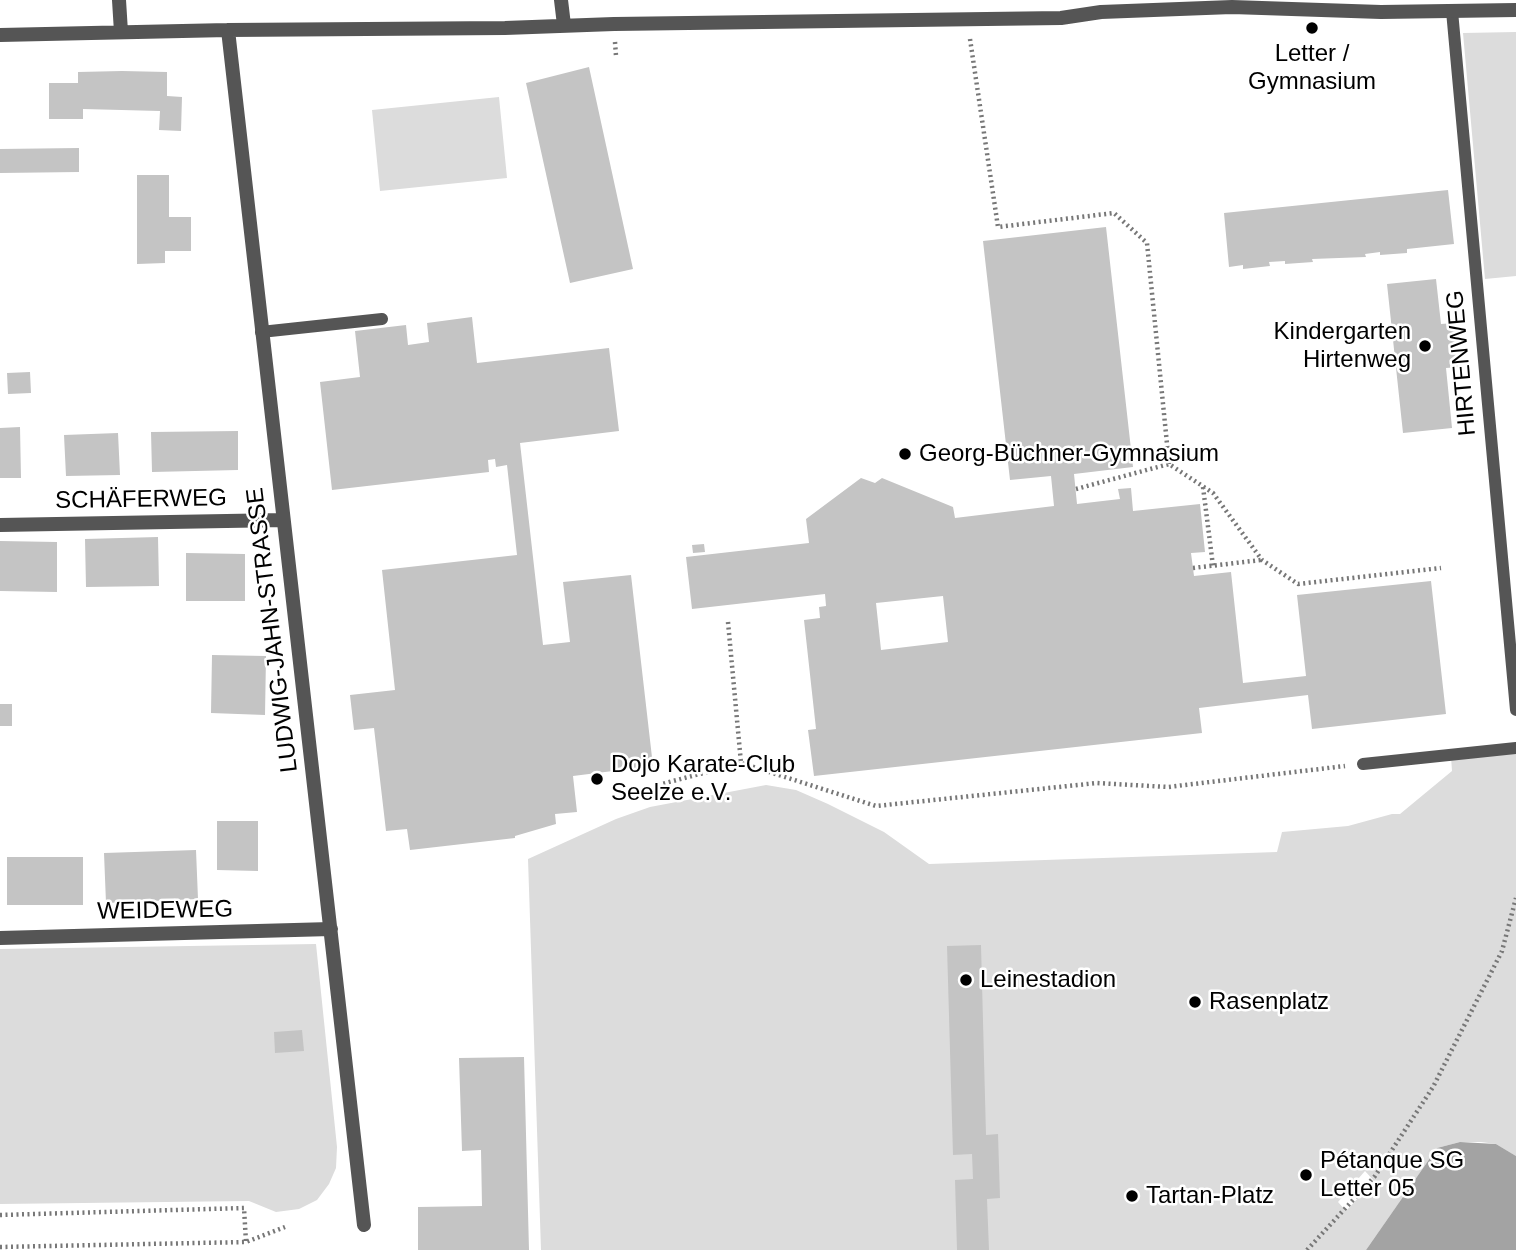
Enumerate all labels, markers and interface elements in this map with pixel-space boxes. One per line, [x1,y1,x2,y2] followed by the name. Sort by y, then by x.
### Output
[1304,20,1320,36] marker: Letter / Gymnasium
[1248,40,1376,96] place label: Letter / Gymnasium
[1441,289,1483,437] street label: HIRTENWEG
[1274,318,1411,374] place label: Kindergarten Hirtenweg
[1417,338,1433,354] marker: Kindergarten Hirtenweg
[919,440,1219,468] place label: Georg-Büchner-Gymnasium
[897,446,913,462] marker: Georg-Büchner-Gymnasium
[55,484,227,516] street label: SCHÄFERWEG
[241,486,305,774] street label: LUDWIG-JAHN-STRASSE
[611,751,795,807] place label: Dojo Karate-Club Seelze e.V.
[589,771,605,787] marker: Dojo Karate-Club Seelze e.V.
[97,895,233,927] street label: WEIDEWEG
[980,966,1116,994] place label: Leinestadion
[958,972,974,988] marker: Leinestadion
[1209,988,1329,1016] place label: Rasenplatz
[1187,994,1203,1010] marker: Rasenplatz
[1320,1147,1464,1203] place label: Pétanque SG Letter 05
[1298,1167,1314,1183] marker: Pétanque SG Letter 05
[1146,1182,1274,1210] place label: Tartan-Platz
[1124,1188,1140,1204] marker: Tartan-Platz

